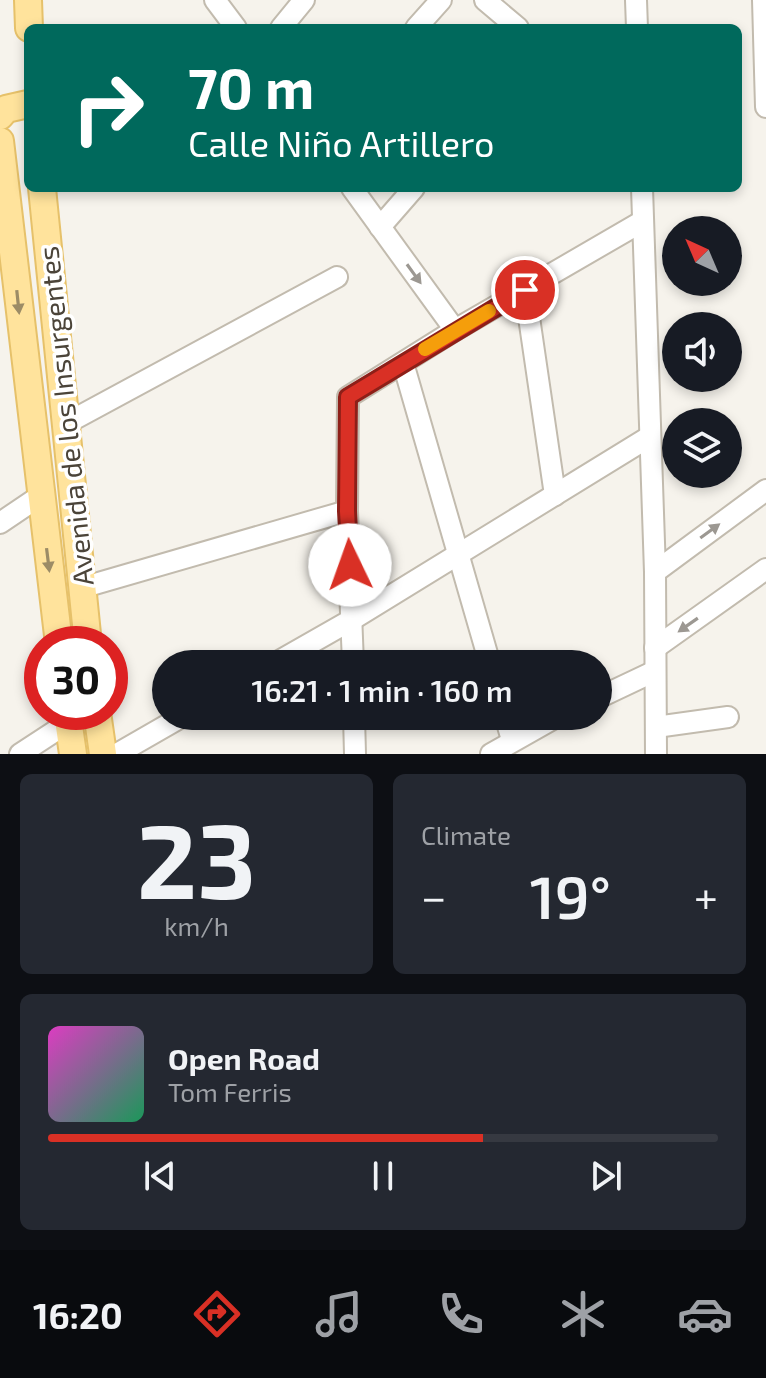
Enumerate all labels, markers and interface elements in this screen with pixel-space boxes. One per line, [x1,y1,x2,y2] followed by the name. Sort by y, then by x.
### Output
[188,53,314,120] text: 70 m
[56,56,160,160] icon: right
[188,121,494,164] text: Calle Niño Artillero
[662,216,742,296] north arrow
[662,216,742,488] map controls
[30,245,100,587] street label: Avenida de los Insurgentes
[491,256,559,324] pin
[406,263,421,284] one-way arrow
[503,268,547,312] icon: arrive
[12,289,25,314] one-way arrow
[662,312,742,392] button: sound
[662,408,742,488] button: layers
[308,523,392,607] position arrow
[700,524,721,540] one-way arrow
[42,548,55,573] one-way arrow
[677,617,698,632] one-way arrow
[24,626,128,730] speed limit sign: 30
[252,672,512,708] text: 16:21 · 1 min · 160 m
[137,795,256,920] text: 23
[421,819,511,850] text: Climate
[530,859,611,931] text: 19°
[421,869,447,922] text: −
[694,869,718,922] text: +
[164,910,229,941] text: km/h
[168,1040,320,1076] text: Open Road
[168,1076,292,1107] text: Tom Ferris
[138,1154,182,1198] icon: previous
[361,1154,405,1198] icon: pause
[584,1154,628,1198] icon: next
[189,1286,245,1342] icon: directions
[311,1286,367,1342] icon: music
[433,1286,489,1342] icon: phone
[555,1286,611,1342] icon: climate
[677,1286,733,1342] icon: car
[33,1293,123,1336] text: 16:20

